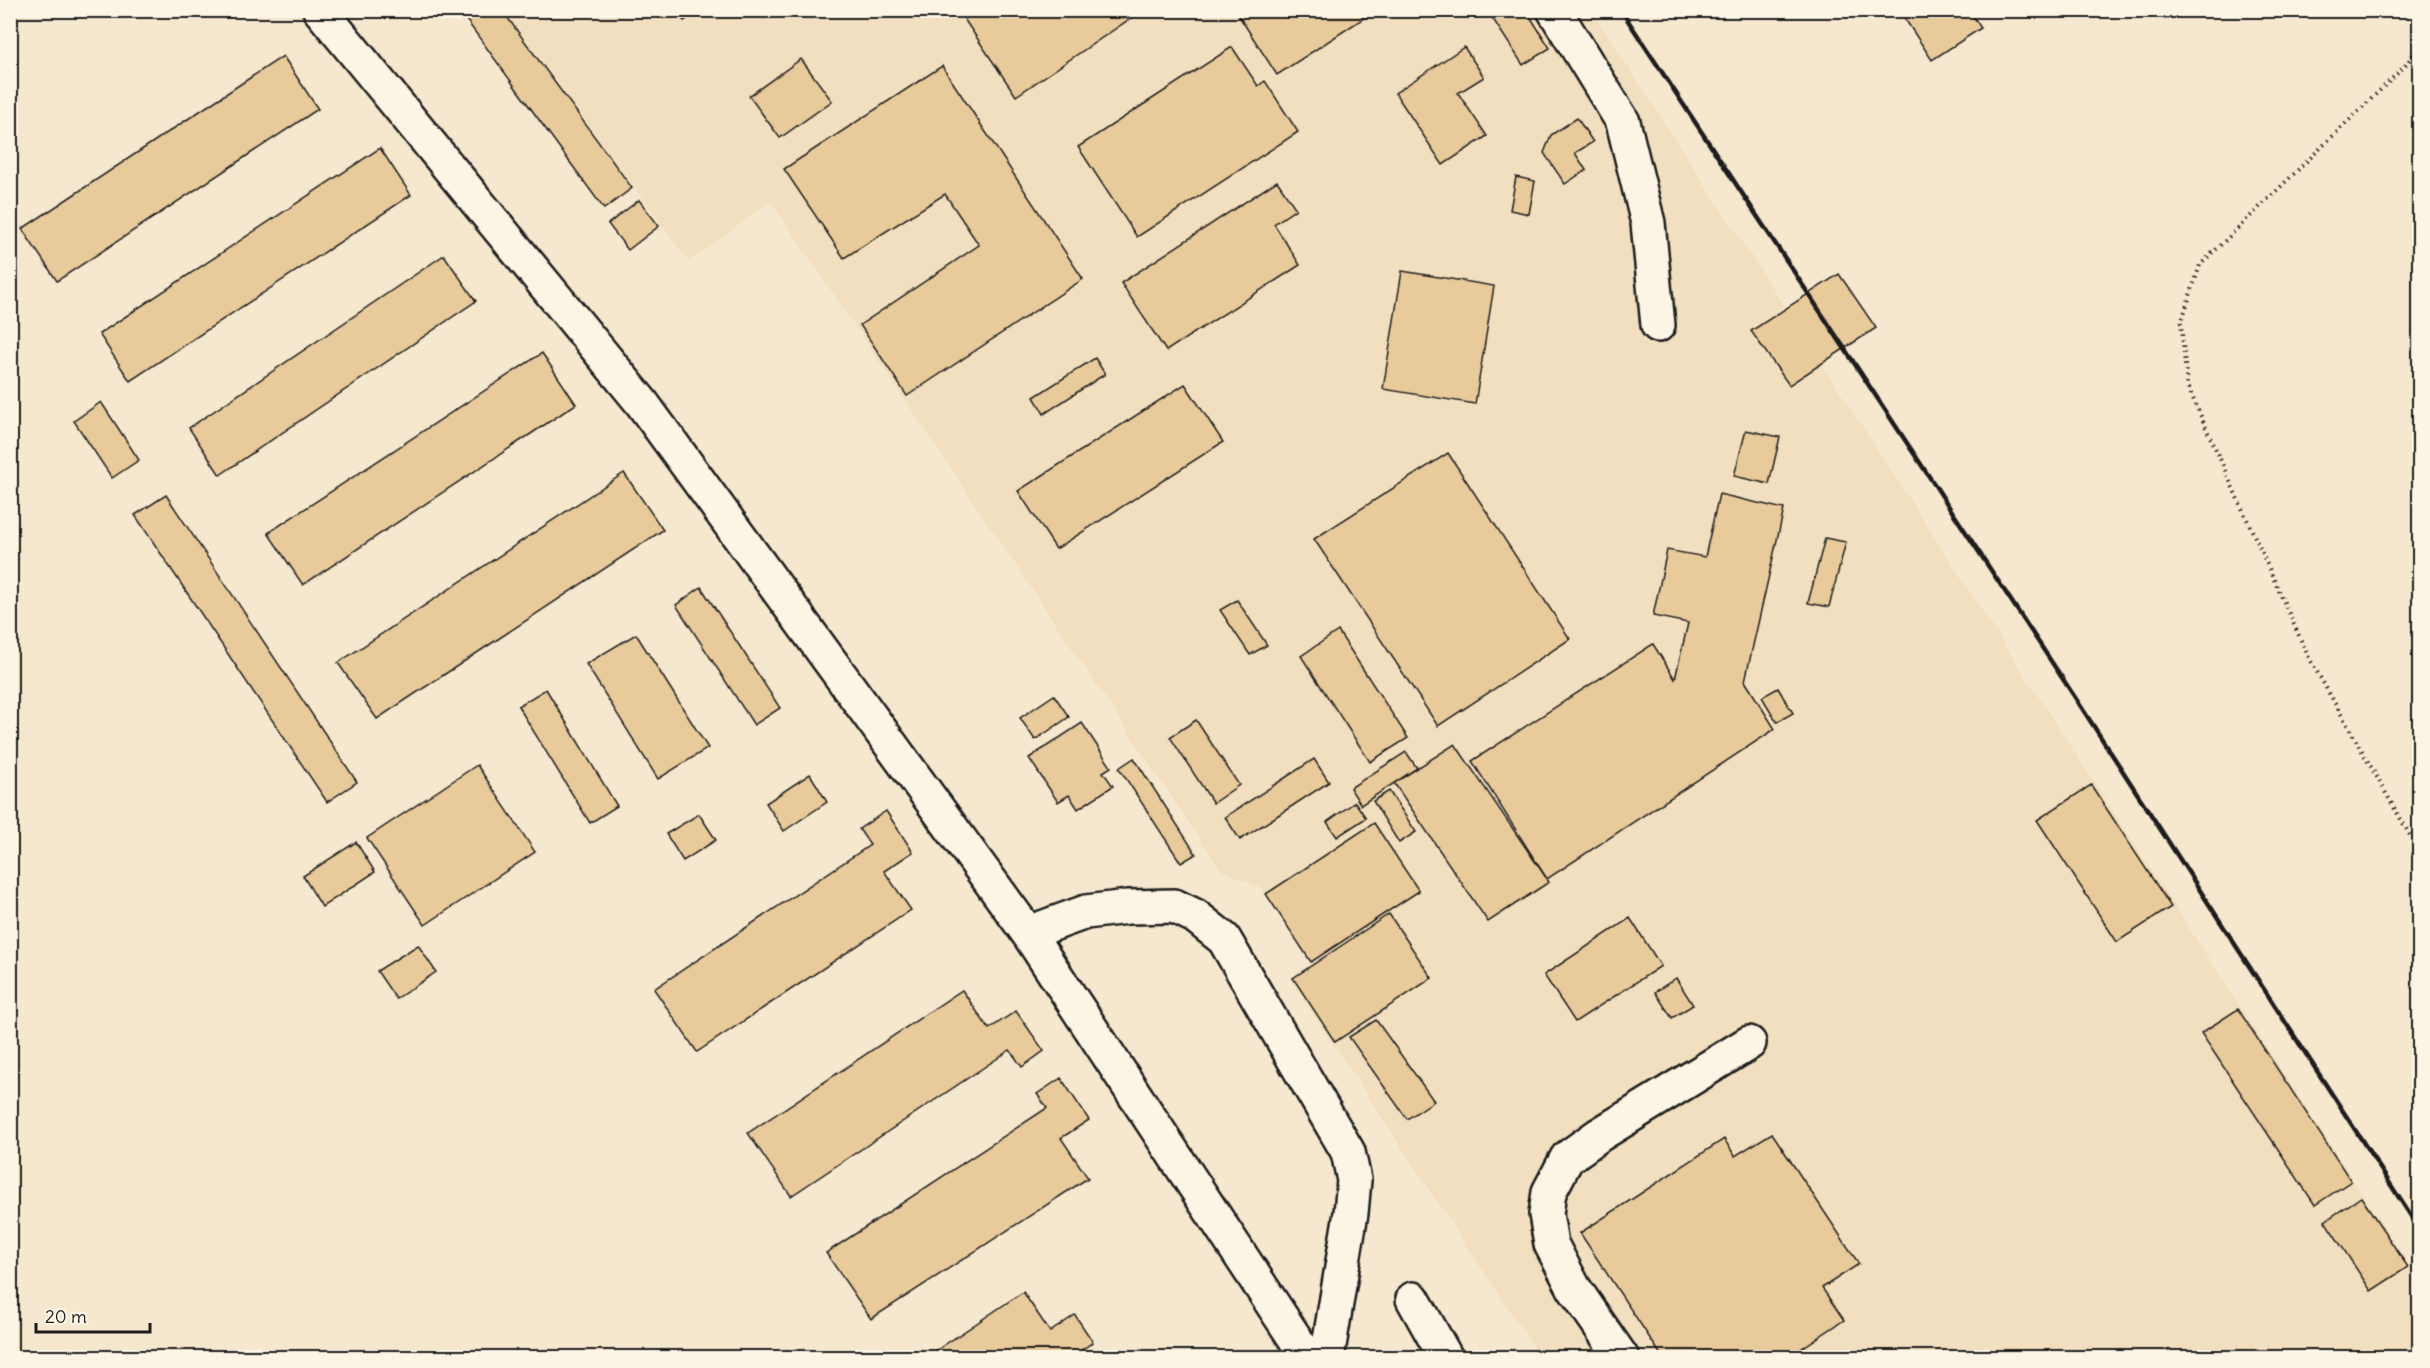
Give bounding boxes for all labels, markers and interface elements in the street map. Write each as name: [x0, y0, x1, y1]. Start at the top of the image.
scale bar: [36, 1296, 150, 1334]
text: 20 m: [45, 1305, 87, 1328]

